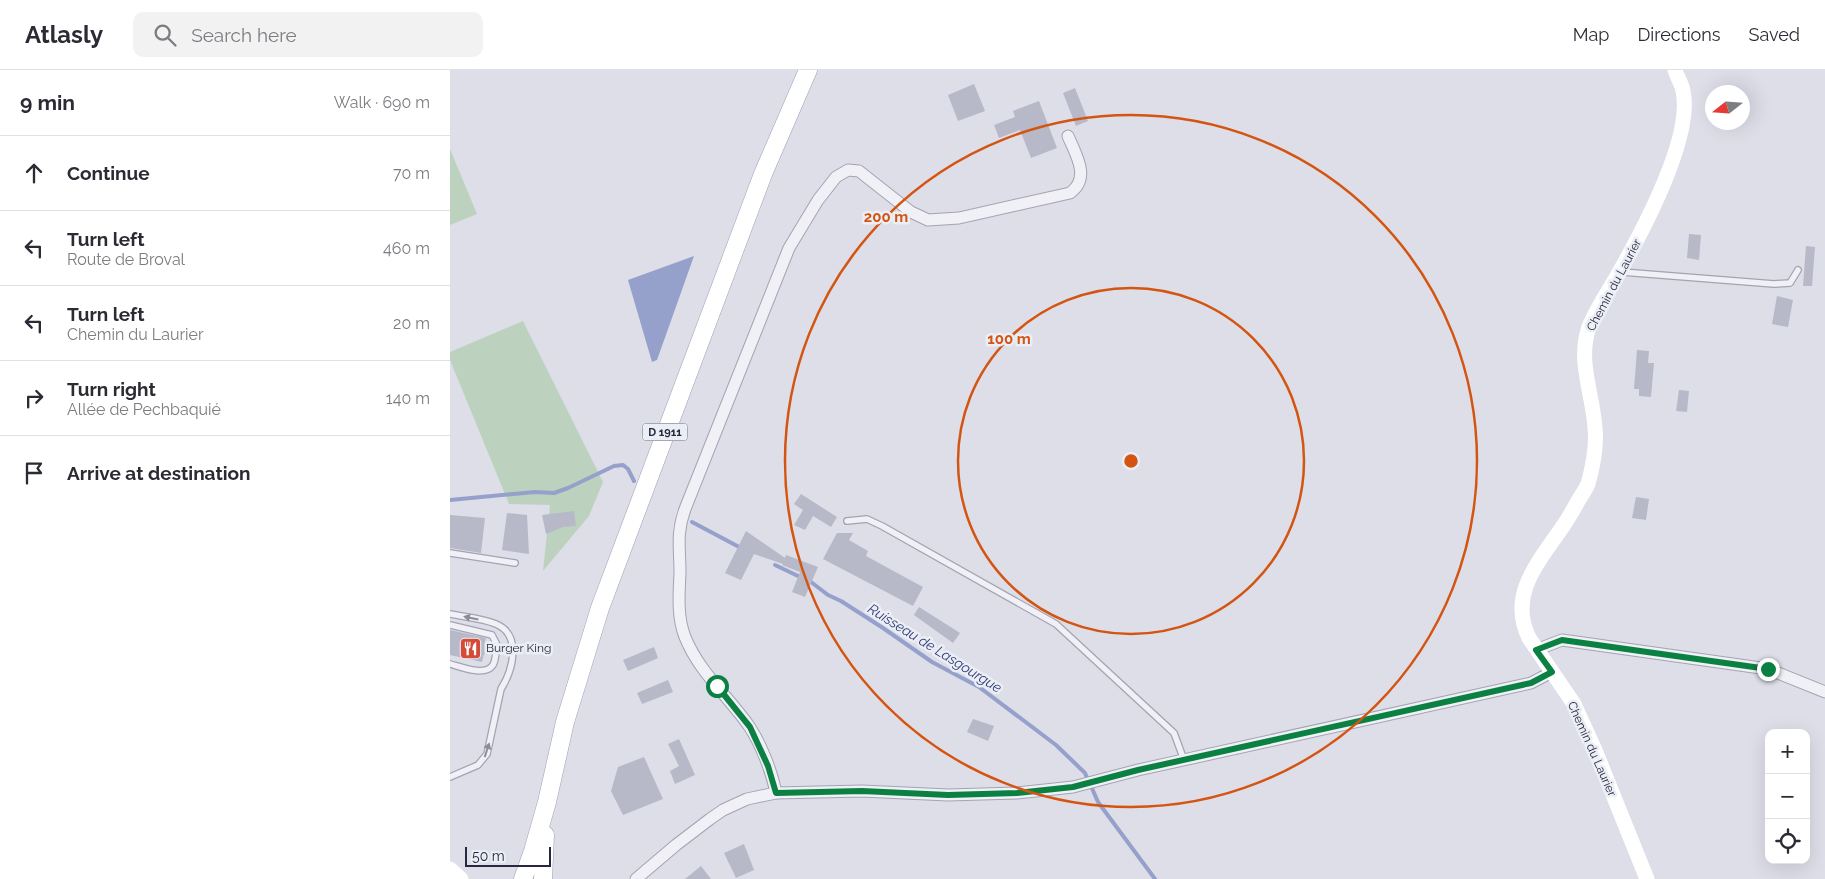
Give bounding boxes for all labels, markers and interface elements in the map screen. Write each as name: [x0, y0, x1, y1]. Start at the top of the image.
search box: [133, 12, 483, 57]
text: Atlasly: [25, 20, 103, 49]
icon: search: [151, 21, 179, 49]
text: Search here: [191, 24, 297, 46]
text: Map: [1573, 24, 1609, 45]
text: Directions: [1637, 24, 1721, 45]
text: Saved: [1749, 24, 1800, 45]
north arrow: [1705, 85, 1750, 130]
text: 9 min: [20, 90, 75, 115]
text: Walk · 690 m: [334, 93, 430, 112]
icon: ahead: [20, 159, 48, 187]
text: Continue: [67, 162, 150, 184]
text: 70 m: [393, 164, 430, 183]
text: 200 m: [864, 208, 908, 226]
text: Turn left: [67, 228, 144, 250]
icon: left: [20, 234, 48, 262]
street label: Chemin du Laurier: [1584, 236, 1645, 333]
text: 460 m: [383, 239, 430, 258]
text: Route de Broval: [67, 250, 185, 269]
text: Turn left: [67, 303, 144, 325]
icon: left: [20, 309, 48, 337]
text: 20 m: [393, 314, 430, 333]
text: Chemin du Laurier: [67, 325, 204, 344]
text: 100 m: [987, 330, 1031, 348]
text: Turn right: [67, 378, 156, 400]
icon: right: [20, 384, 48, 412]
text: 140 m: [386, 389, 430, 408]
text: Allée de Pechbaquié: [67, 400, 221, 419]
road number: D 1911: [642, 424, 688, 441]
centre of rings: [1122, 452, 1140, 470]
icon: arrive: [20, 459, 48, 487]
text: Arrive at destination: [67, 462, 251, 484]
water label: Ruisseau de Lasgourgue: [865, 600, 1005, 696]
one-way arrow: [463, 614, 479, 622]
restaurant icon: Burger King: [458, 636, 482, 660]
place label: Burger King: [486, 641, 551, 655]
route end: [1757, 658, 1780, 681]
route start: [706, 675, 729, 698]
street label: Chemin du Laurier: [1565, 699, 1620, 799]
map controls: [1765, 729, 1810, 864]
button: +: [1765, 729, 1810, 774]
one-way arrow: [483, 742, 491, 757]
button: −: [1765, 774, 1810, 819]
button: locate: [1765, 819, 1810, 864]
scale bar: [465, 844, 551, 867]
text: 50 m: [472, 848, 505, 864]

